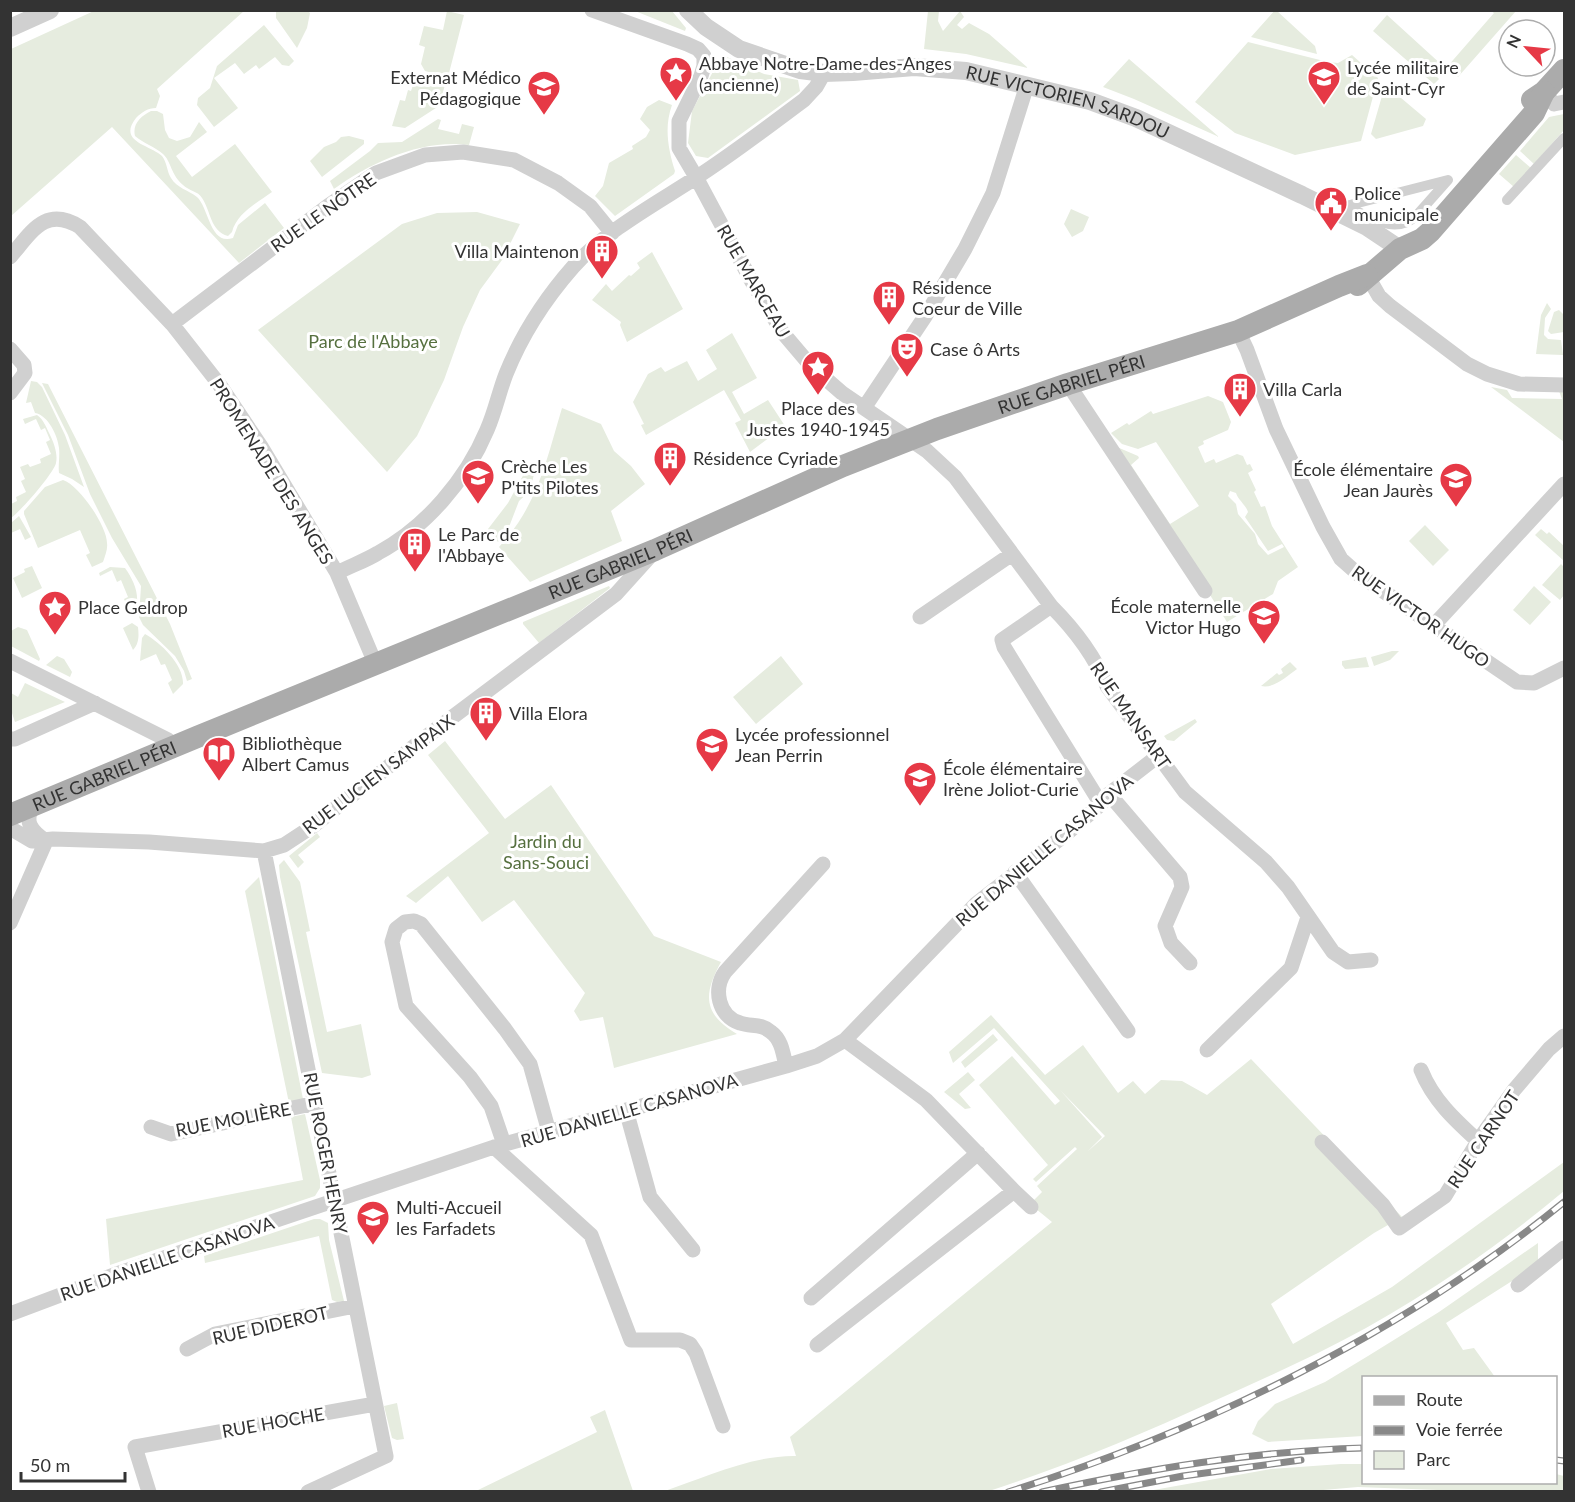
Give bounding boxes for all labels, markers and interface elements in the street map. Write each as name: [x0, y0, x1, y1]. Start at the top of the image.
north arrow: [1497, 18, 1557, 78]
text: N: [1502, 32, 1524, 51]
place label: Abbaye Notre-Dame-des-Anges (ancienne): [699, 52, 952, 95]
place icon: Abbaye Notre-Dame-des-Anges (ancienne): [658, 55, 694, 102]
place label: Lycée militaire de Saint-Cyr: [1347, 56, 1459, 99]
school or university icon: Lycée militaire de Saint-Cyr: [1306, 59, 1342, 106]
street label: RUE VICTORIEN SARDOU: [964, 60, 1173, 143]
place label: Externat Médico Pédagogique: [390, 66, 521, 109]
school or university icon: Externat Médico Pédagogique: [526, 69, 562, 116]
street label: RUE LE NÔTRE: [266, 168, 380, 256]
place label: Police municipale: [1354, 182, 1439, 225]
public building icon: Police municipale: [1313, 185, 1349, 232]
street label: RUE MARCEAU: [713, 220, 795, 342]
building icon: Villa Maintenon: [584, 233, 620, 280]
place label: Villa Maintenon: [455, 240, 579, 262]
place label: Résidence Coeur de Ville: [912, 276, 1022, 319]
building icon: Résidence Coeur de Ville: [871, 279, 907, 326]
park label: Parc de l'Abbaye: [308, 330, 438, 352]
theatre icon: Case ô Arts: [889, 331, 925, 378]
place label: Case ô Arts: [930, 338, 1020, 360]
place icon: Place des Justes 1940-1945: [800, 349, 836, 396]
street label: RUE GABRIEL PÉRI: [995, 350, 1148, 418]
building icon: Villa Carla: [1222, 371, 1258, 418]
street label: PROMENADE DES ANGES: [206, 374, 338, 568]
place label: Villa Carla: [1263, 378, 1342, 400]
place label: Place des Justes 1940-1945: [746, 397, 890, 440]
building icon: Résidence Cyriade: [652, 440, 688, 487]
place label: Résidence Cyriade: [693, 447, 838, 469]
place label: Crèche Les P'tits Pilotes: [501, 455, 599, 498]
school or university icon: Crèche Les P'tits Pilotes: [460, 458, 496, 505]
place label: École élémentaire Jean Jaurès: [1293, 458, 1433, 501]
school or university icon: École élémentaire Jean Jaurès: [1438, 461, 1474, 508]
place label: Le Parc de l'Abbaye: [438, 523, 519, 566]
street label: RUE GABRIEL PÉRI: [545, 524, 696, 603]
building icon: Le Parc de l'Abbaye: [397, 526, 433, 573]
street label: RUE VICTOR HUGO: [1348, 560, 1494, 672]
place icon: Place Geldrop: [37, 589, 73, 636]
place label: École maternelle Victor Hugo: [1110, 595, 1241, 638]
place label: Place Geldrop: [78, 596, 188, 618]
school or university icon: École maternelle Victor Hugo: [1246, 598, 1282, 645]
street label: RUE MANSART: [1086, 657, 1176, 773]
building icon: Villa Elora: [468, 695, 504, 742]
place label: Villa Elora: [509, 702, 588, 724]
street label: RUE LUCIEN SAMPAIX: [298, 710, 459, 838]
place label: Lycée professionnel Jean Perrin: [735, 723, 889, 766]
school or university icon: Lycée professionnel Jean Perrin: [694, 726, 730, 773]
place label: Bibliothèque Albert Camus: [242, 732, 349, 775]
library icon: Bibliothèque Albert Camus: [201, 735, 237, 782]
street label: RUE GABRIEL PÉRI: [29, 736, 179, 816]
place label: École élémentaire Irène Joliot-Curie: [943, 757, 1083, 800]
school or university icon: École élémentaire Irène Joliot-Curie: [902, 760, 938, 807]
street label: RUE DANIELLE CASANOVA: [951, 769, 1138, 931]
park label: Jardin du Sans-Souci: [503, 830, 589, 873]
street label: RUE DANIELLE CASANOVA: [518, 1068, 741, 1152]
street label: RUE ROGER HENRY: [300, 1070, 353, 1237]
street label: RUE CARNOT: [1442, 1086, 1524, 1192]
street label: RUE MOLIÈRE: [174, 1097, 292, 1141]
place label: Multi-Accueil les Farfadets: [396, 1196, 502, 1239]
school or university icon: Multi-Accueil les Farfadets: [355, 1199, 391, 1246]
street label: RUE DANIELLE CASANOVA: [57, 1211, 278, 1305]
street label: RUE DIDEROT: [210, 1301, 330, 1349]
legend: [1362, 1376, 1557, 1484]
text: Route: [1416, 1388, 1463, 1410]
street label: RUE HOCHE: [220, 1402, 326, 1442]
text: Voie ferrée: [1416, 1418, 1503, 1440]
scale bar: [21, 1445, 124, 1483]
text: Parc: [1416, 1448, 1451, 1470]
text: 50 m: [30, 1454, 70, 1476]

